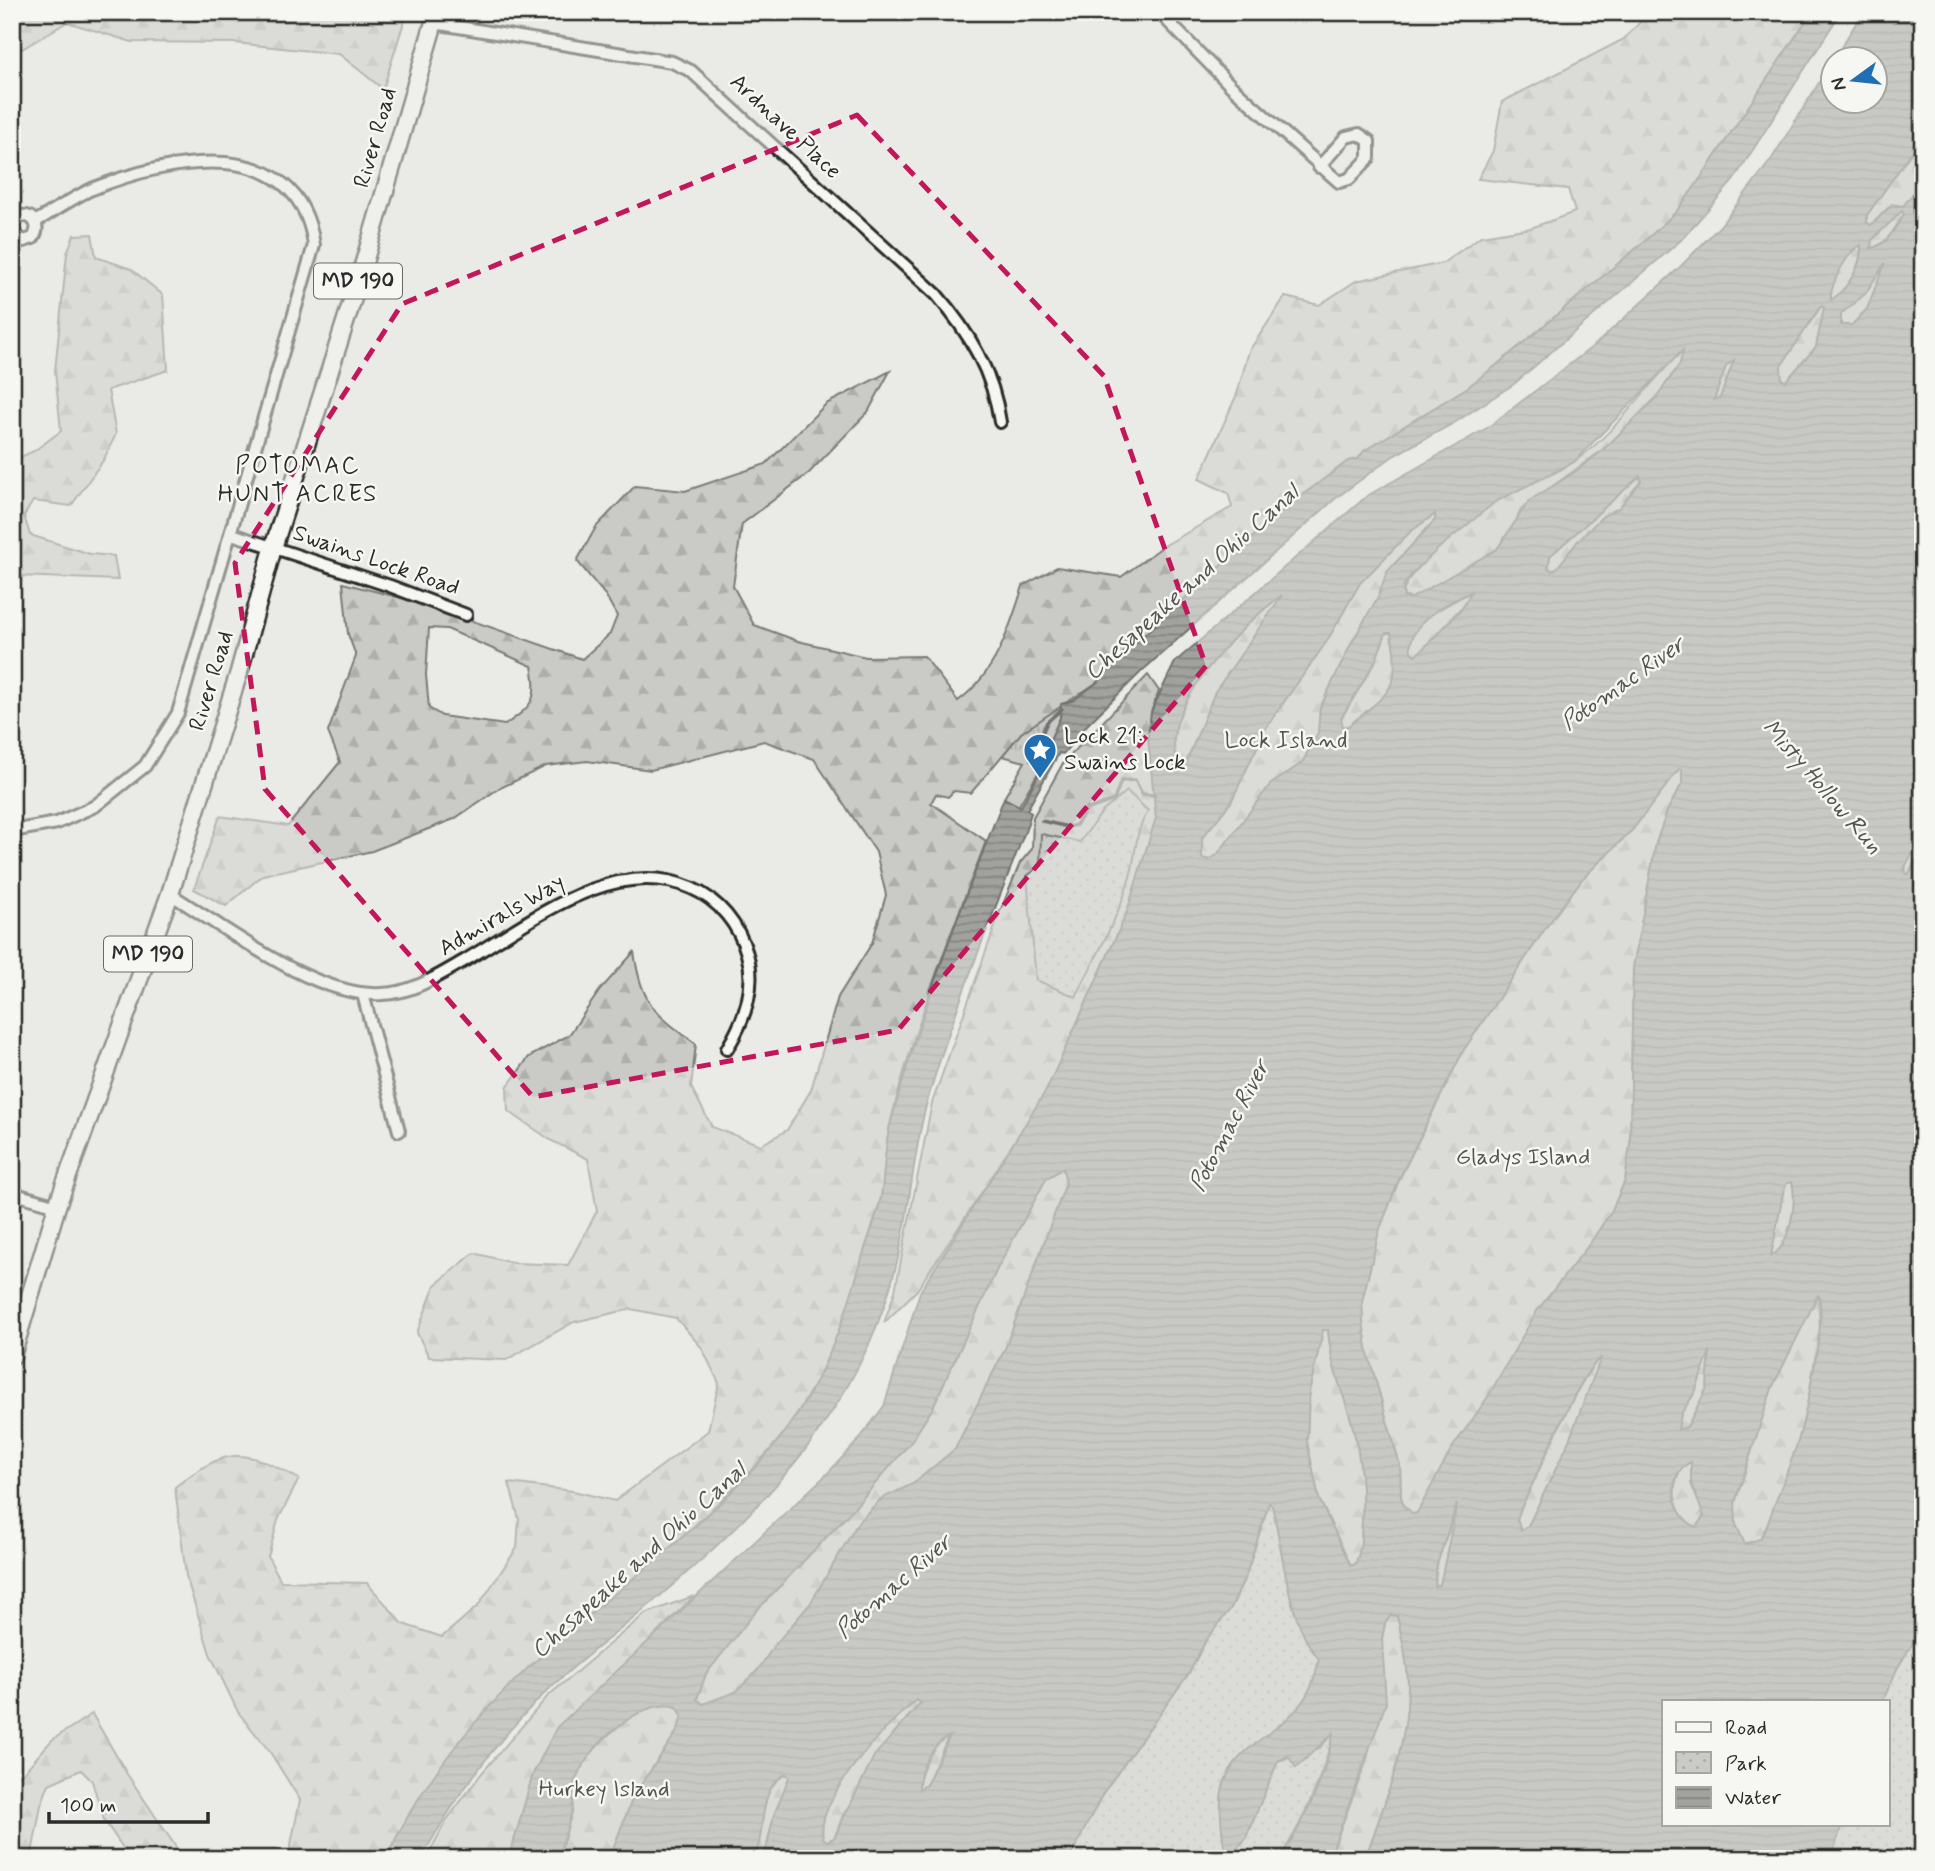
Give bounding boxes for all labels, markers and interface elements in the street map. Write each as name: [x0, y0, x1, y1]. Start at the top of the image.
north arrow: [1820, 46, 1890, 116]
street label: Ardnave Place: [723, 68, 847, 186]
text: N: [1825, 75, 1853, 93]
street label: River Road: [347, 84, 405, 192]
road number: MD 190: [314, 264, 402, 298]
district label: POTOMAC HUNT ACRES: [218, 451, 378, 510]
water label: Chesapeake and Ohio Canal: [1078, 476, 1308, 688]
street label: Swains Lock Road: [289, 519, 463, 603]
street label: River Road: [183, 627, 241, 735]
water label: Potomac River: [1555, 628, 1693, 738]
water label: Misty Hollow Run: [1755, 713, 1889, 861]
place label: Lock 21: Swains Lock: [1064, 722, 1186, 778]
park label: Lock Island: [1225, 726, 1347, 756]
place icon: Lock 21: Swains Lock: [1021, 731, 1059, 780]
street label: Admirals Way: [434, 868, 570, 964]
road number: MD 190: [104, 936, 192, 972]
water label: Potomac River: [1182, 1053, 1279, 1197]
park label: Gladys Island: [1456, 1143, 1590, 1173]
water label: Chesapeake and Ohio Canal: [525, 1454, 755, 1666]
water label: Potomac River: [829, 1526, 961, 1646]
legend: [1662, 1700, 1890, 1826]
text: Road: [1725, 1714, 1767, 1742]
text: Park: [1725, 1750, 1767, 1778]
park label: Hurkey Island: [538, 1775, 670, 1805]
scale bar: [49, 1780, 208, 1824]
text: Water: [1725, 1784, 1781, 1812]
text: 100 m: [60, 1792, 116, 1820]

